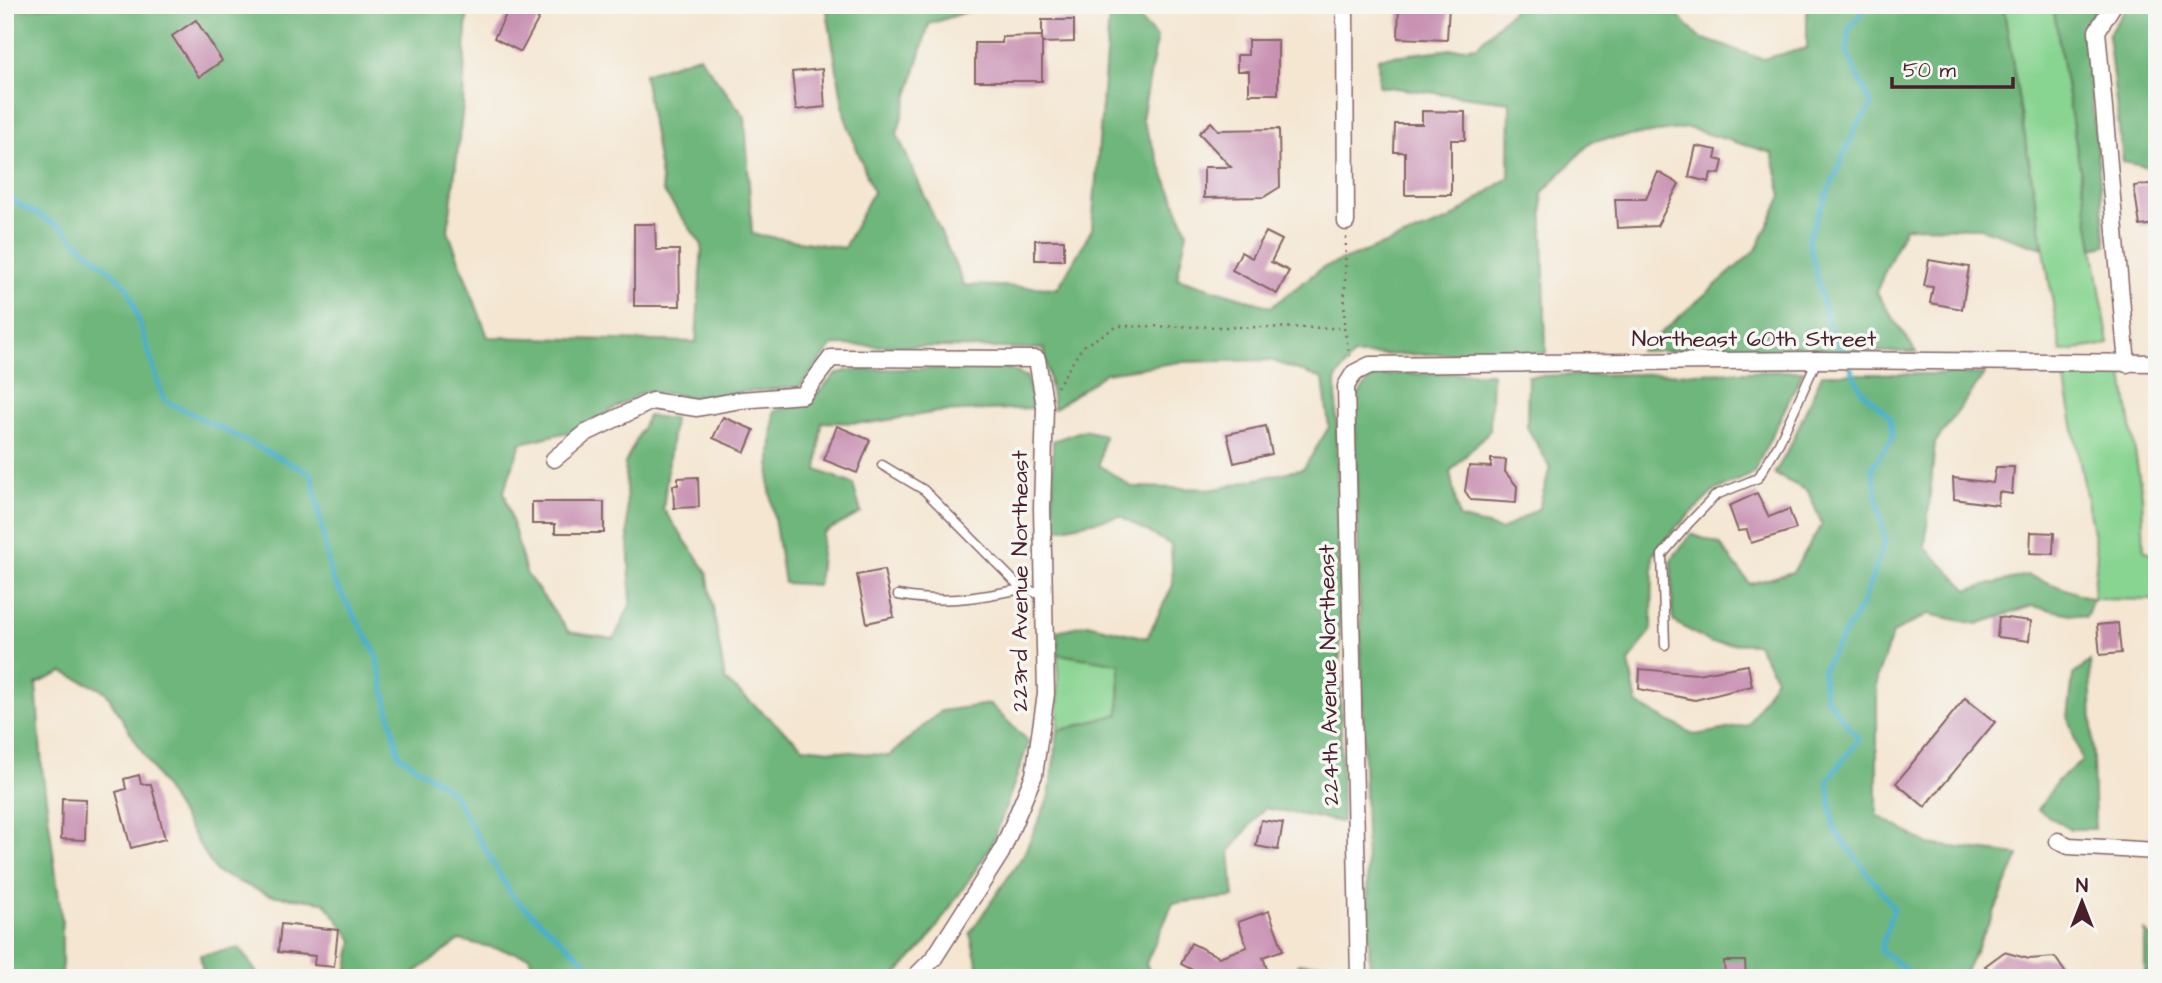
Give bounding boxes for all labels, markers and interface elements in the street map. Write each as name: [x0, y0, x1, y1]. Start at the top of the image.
scale bar: [1892, 46, 2013, 90]
text: 50 m: [1903, 56, 1957, 85]
street label: Northeast 60th Street: [1632, 323, 1877, 355]
street label: 223rd Avenue Northeast: [1004, 450, 1036, 712]
street label: 224th Avenue Northeast: [1311, 543, 1347, 806]
north arrow: [2046, 867, 2116, 937]
text: N: [2076, 873, 2088, 900]

